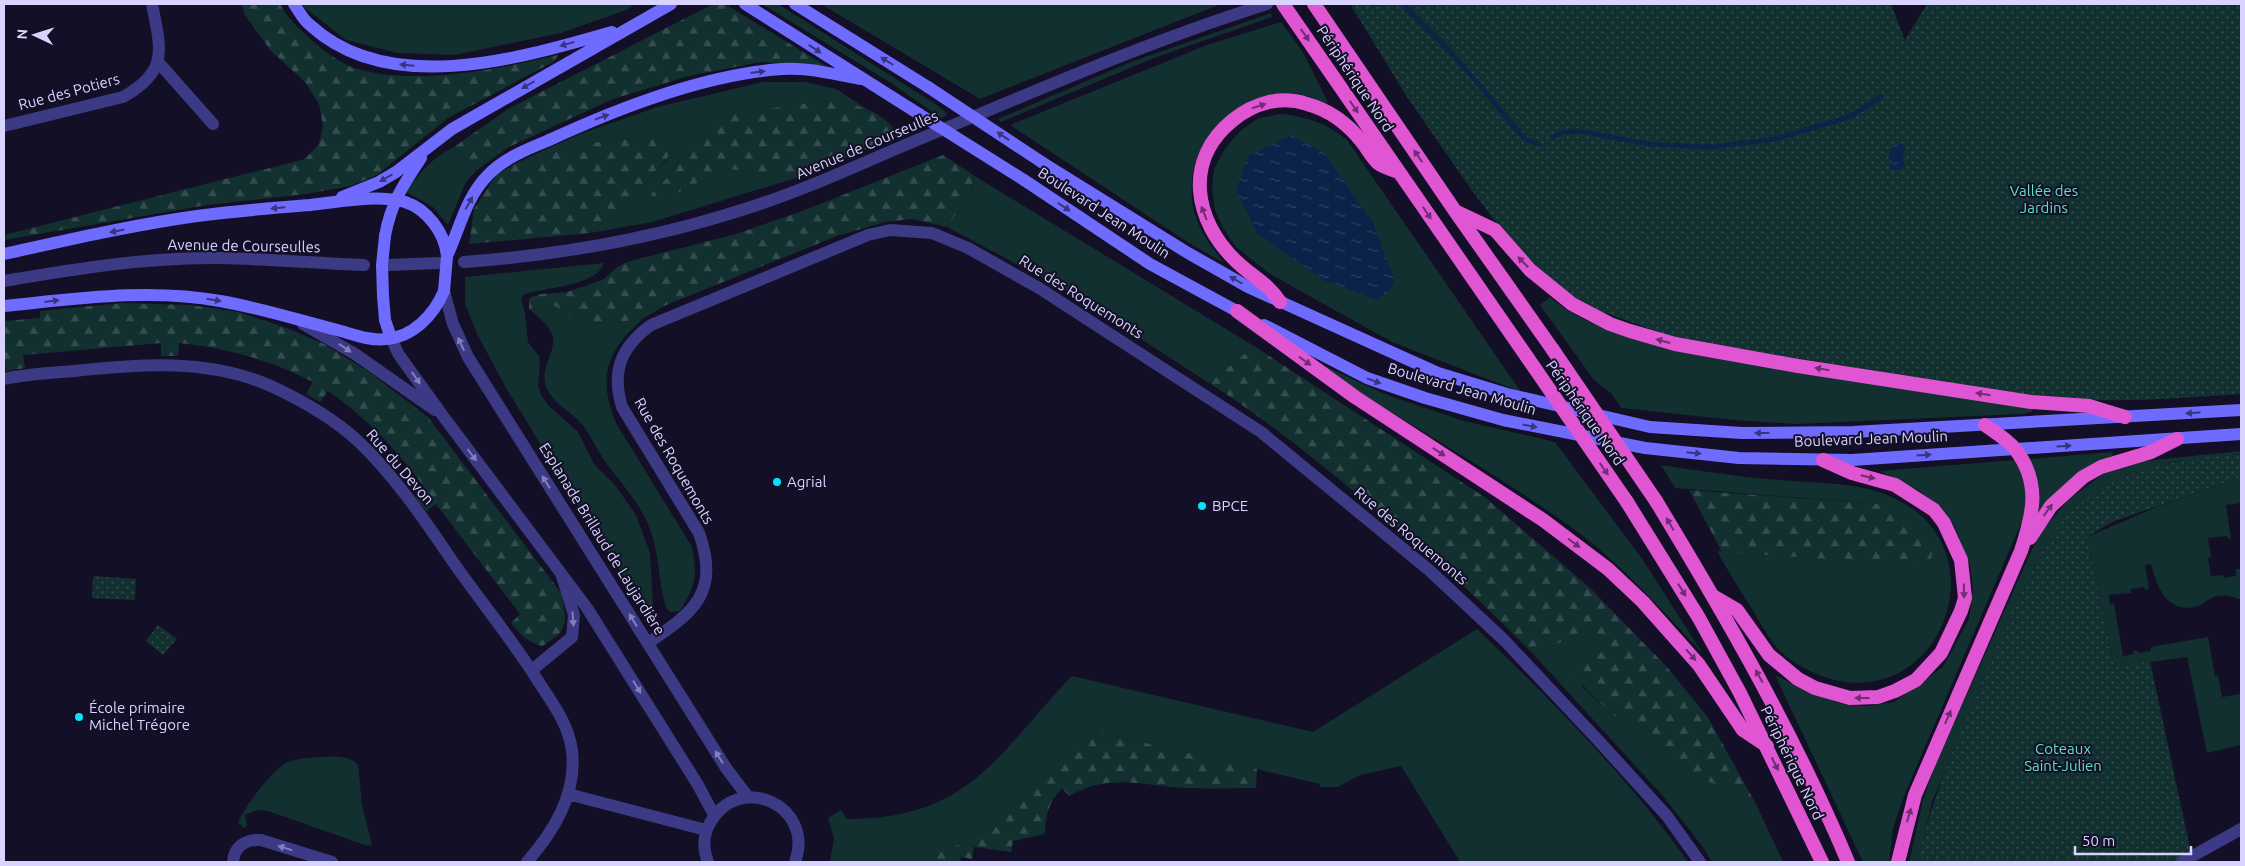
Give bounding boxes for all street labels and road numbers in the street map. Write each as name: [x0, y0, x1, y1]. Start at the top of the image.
street label: Périphérique Nord: [1314, 22, 1397, 135]
street label: Rue des Potiers: [16, 70, 121, 113]
street label: Avenue de Courseulles: [793, 107, 940, 182]
street label: Boulevard Jean Moulin: [1035, 164, 1173, 262]
street label: Avenue de Courseulles: [168, 236, 320, 255]
street label: Rue des Roquemonts: [1016, 251, 1146, 342]
street label: Périphérique Nord: [1543, 357, 1628, 468]
street label: Boulevard Jean Moulin: [1386, 359, 1538, 418]
street label: Rue des Roquemonts: [631, 395, 718, 527]
street label: Rue du Devon: [363, 426, 438, 508]
street label: Boulevard Jean Moulin: [1794, 427, 1948, 450]
street label: Esplanade Brillaud de Laujardière: [536, 439, 669, 638]
street label: Rue des Roquemonts: [1351, 483, 1472, 588]
street label: Périphérique Nord: [1758, 703, 1827, 822]

